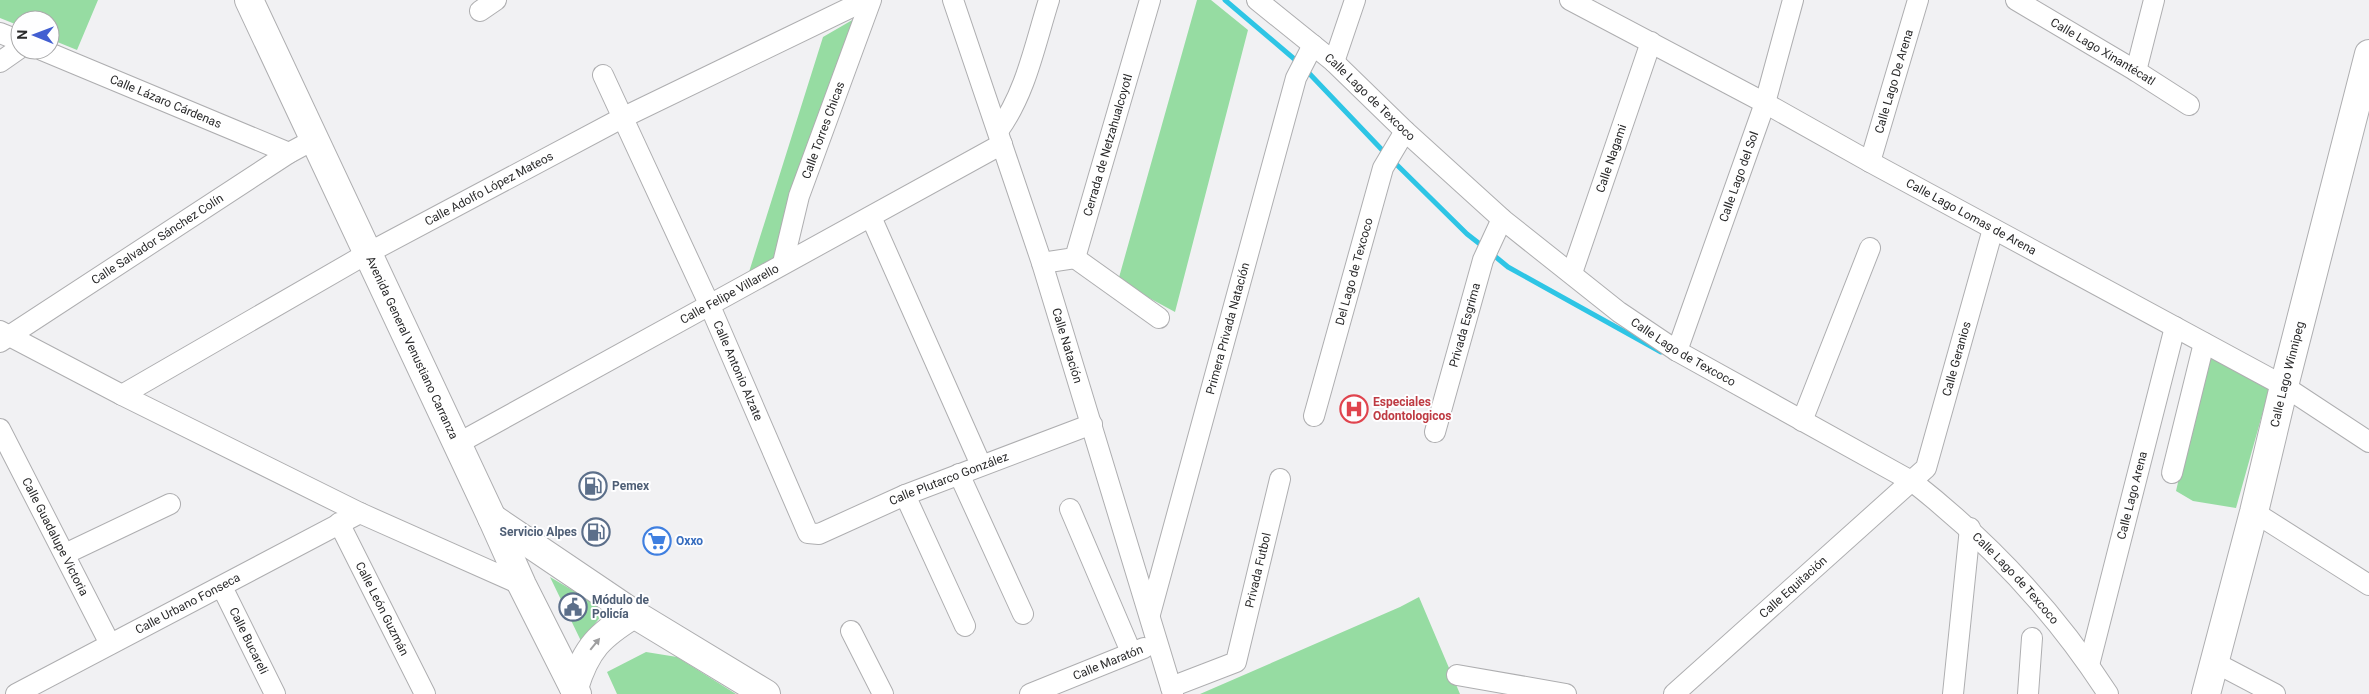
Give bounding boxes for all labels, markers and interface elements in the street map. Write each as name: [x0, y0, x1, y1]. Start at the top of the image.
north arrow: [10, 10, 60, 60]
street label: Calle Lago Xinantécatl: [2048, 15, 2158, 88]
street label: Calle Lago De Arena: [1872, 28, 1916, 135]
text: N: [14, 30, 30, 40]
street label: Calle Lago de Texcoco: [1322, 50, 1418, 144]
street label: Calle Lázaro Cárdenas: [108, 72, 224, 131]
street label: Cerrada de Netzahualcoyotl: [1081, 72, 1135, 218]
street label: Calle Torres Chicas: [799, 80, 847, 181]
street label: Calle Nagami: [1593, 122, 1629, 195]
street label: Calle Lago del Sol: [1716, 130, 1761, 224]
street label: Calle Adolfo López Mateos: [422, 149, 556, 229]
street label: Calle Lago Lomas de Arena: [1904, 176, 2039, 258]
street label: Calle Salvador Sánchez Colín: [89, 191, 226, 287]
street label: Del Lago de Texcoco: [1333, 216, 1376, 327]
street label: Avenida General Venustiano Carranza: [363, 254, 461, 441]
street label: Calle Felipe Villarello: [678, 261, 781, 327]
street label: Primera Privada Natación: [1203, 261, 1252, 396]
street label: Privada Esgrima: [1446, 281, 1483, 369]
street label: Calle Natación: [1049, 306, 1085, 385]
street label: Calle Lago de Texcoco: [1628, 315, 1738, 389]
street label: Calle Antonio Alzate: [710, 318, 766, 423]
street label: Calle Geranios: [1939, 320, 1974, 398]
street label: Calle Lago Winnipeg: [2267, 320, 2307, 429]
hospital icon: Especiales Odontologicos: [1339, 394, 1369, 424]
place label: Especiales Odontologicos: [1373, 395, 1451, 423]
street label: Calle Plutarco González: [887, 449, 1010, 508]
street label: Calle Lago Arena: [2114, 450, 2150, 541]
fuel station icon: Pemex: [578, 471, 608, 501]
street label: Calle Guadalupe Victoria: [19, 475, 91, 598]
place label: Pemex: [612, 479, 650, 493]
fuel station icon: Servicio Alpes: [581, 517, 611, 547]
place label: Servicio Alpes: [500, 525, 577, 539]
supermarket icon: Oxxo: [642, 526, 672, 556]
street label: Calle Lago de Texcoco: [1969, 530, 2062, 627]
street label: Privada Futbol: [1242, 531, 1274, 609]
place label: Oxxo: [676, 534, 703, 548]
street label: Calle Equitación: [1757, 553, 1830, 621]
street label: Calle León Guzmán: [353, 559, 412, 658]
street label: Calle Urbano Fonseca: [133, 570, 243, 637]
public building icon: Módulo de Policía: [558, 592, 588, 622]
place label: Módulo de Policía: [592, 593, 649, 621]
street label: Calle Bucareli: [226, 605, 271, 676]
one-way arrow: [589, 638, 600, 651]
street label: Calle Maratón: [1071, 642, 1145, 683]

